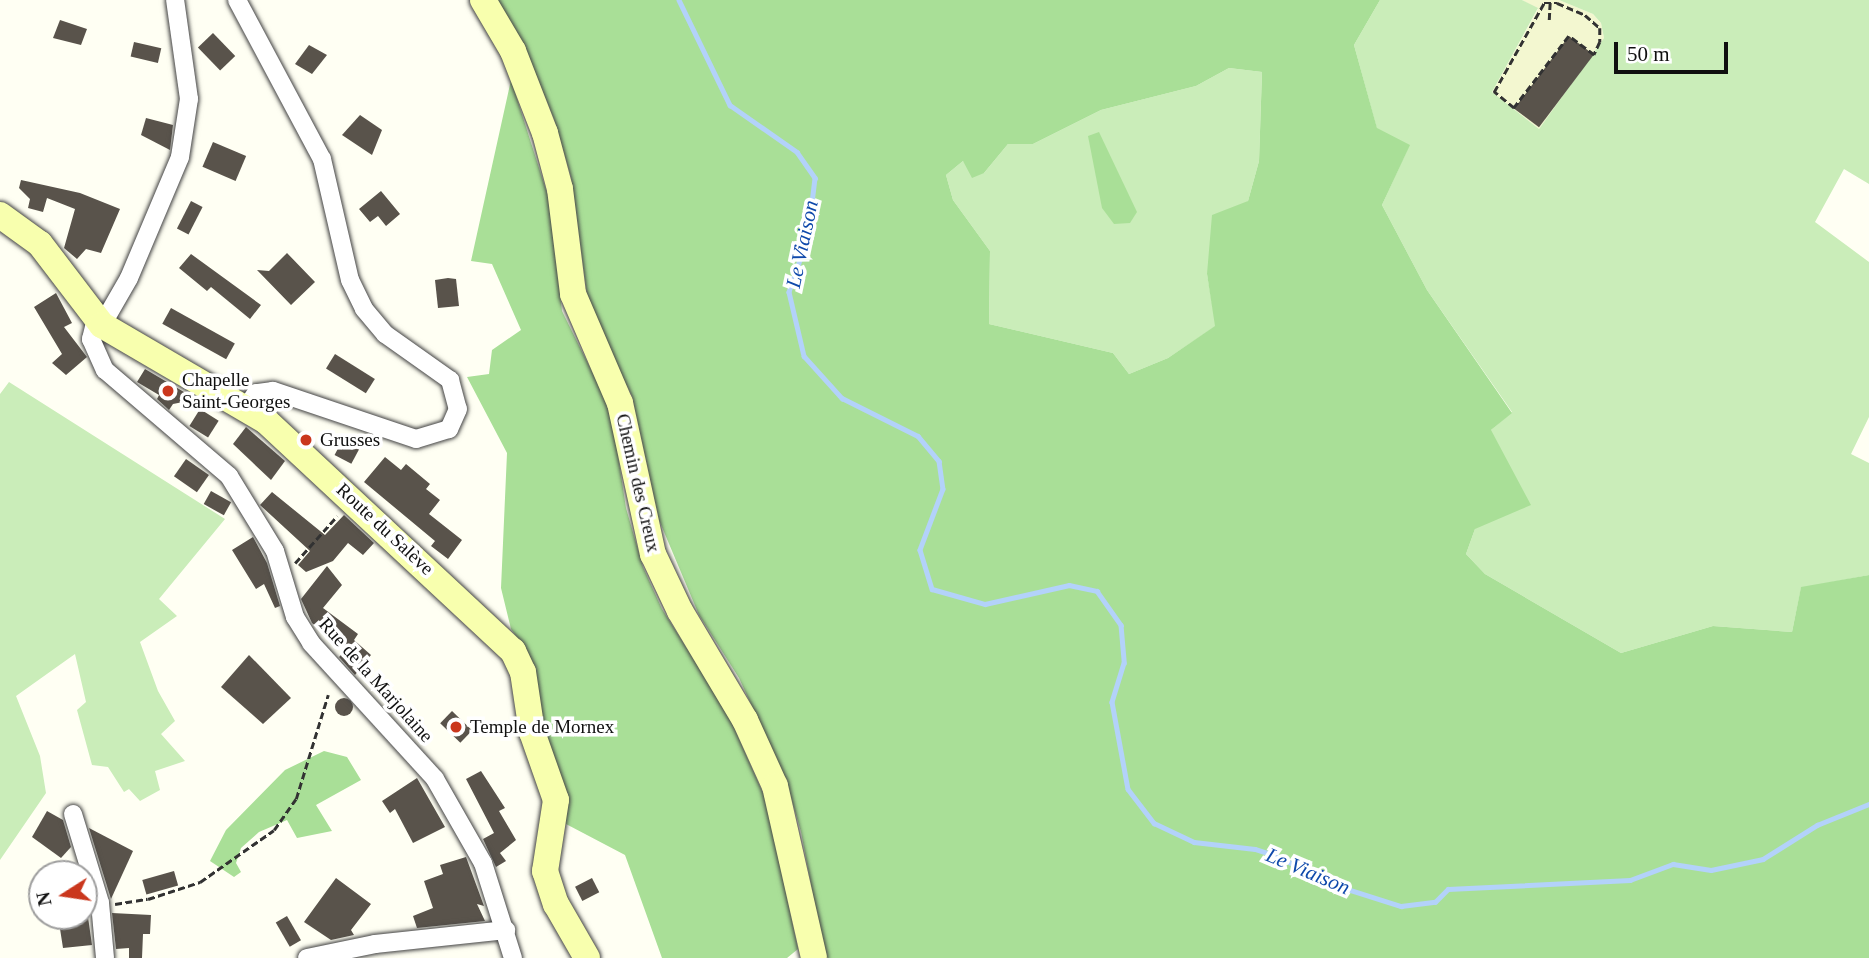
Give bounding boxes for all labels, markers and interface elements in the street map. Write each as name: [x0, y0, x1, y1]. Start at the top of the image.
scale bar: [1617, 28, 1731, 72]
text: 50 m: [1627, 42, 1670, 66]
water label: Le Viaison: [780, 198, 824, 290]
place label: Chapelle Saint-Georges: [182, 369, 290, 413]
marker: Chapelle Saint-Georges: [160, 383, 176, 399]
street label: Chemin des Creux: [611, 412, 665, 554]
place label: Grusses: [320, 429, 380, 451]
marker: Grusses: [298, 432, 314, 448]
street label: Route du Salève: [332, 478, 438, 580]
street label: Rue de la Marjolaine: [314, 613, 438, 747]
place label: Temple de Mornex: [470, 716, 614, 738]
marker: Temple de Mornex: [448, 719, 464, 735]
water label: Le Viaison: [1262, 842, 1354, 900]
north arrow: [28, 860, 98, 930]
text: N: [32, 890, 56, 908]

